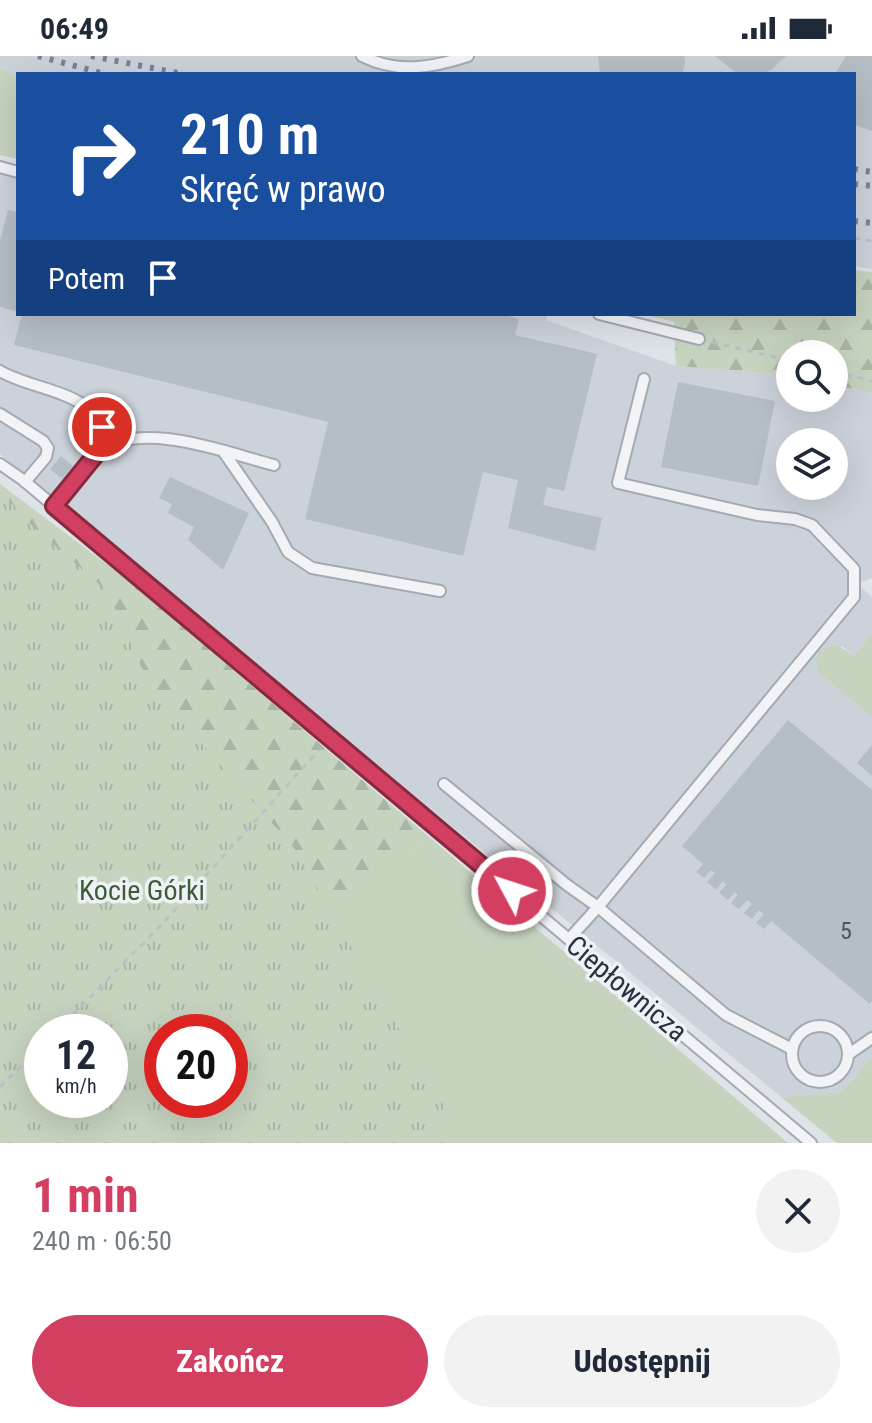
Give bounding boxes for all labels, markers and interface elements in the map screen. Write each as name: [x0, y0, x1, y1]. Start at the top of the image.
text: 06:49: [40, 11, 109, 46]
text: 210 m: [180, 102, 319, 168]
icon: right: [48, 104, 152, 208]
text: Skręć w prawo: [180, 169, 386, 211]
icon: arrive: [141, 256, 185, 300]
text: Potem: [48, 261, 125, 296]
map controls: [776, 340, 848, 500]
button: search: [776, 340, 848, 412]
pin: [68, 393, 136, 461]
icon: arrive: [80, 405, 124, 449]
button: layers: [776, 428, 848, 500]
position arrow: [470, 849, 554, 933]
park label: Kocie Górki: [79, 874, 205, 907]
house number: 5: [840, 917, 852, 945]
street label: Ciepłownicza: [560, 928, 694, 1048]
speed limit sign: 20: [144, 1014, 248, 1118]
text: 12: [56, 1032, 96, 1079]
text: km/h: [55, 1074, 97, 1098]
text: 1 min: [32, 1167, 139, 1224]
button: close: [756, 1169, 840, 1253]
text: 240 m · 06:50: [32, 1226, 172, 1256]
button: Zakończ: [32, 1315, 428, 1407]
button: Udostępnij: [444, 1315, 840, 1407]

